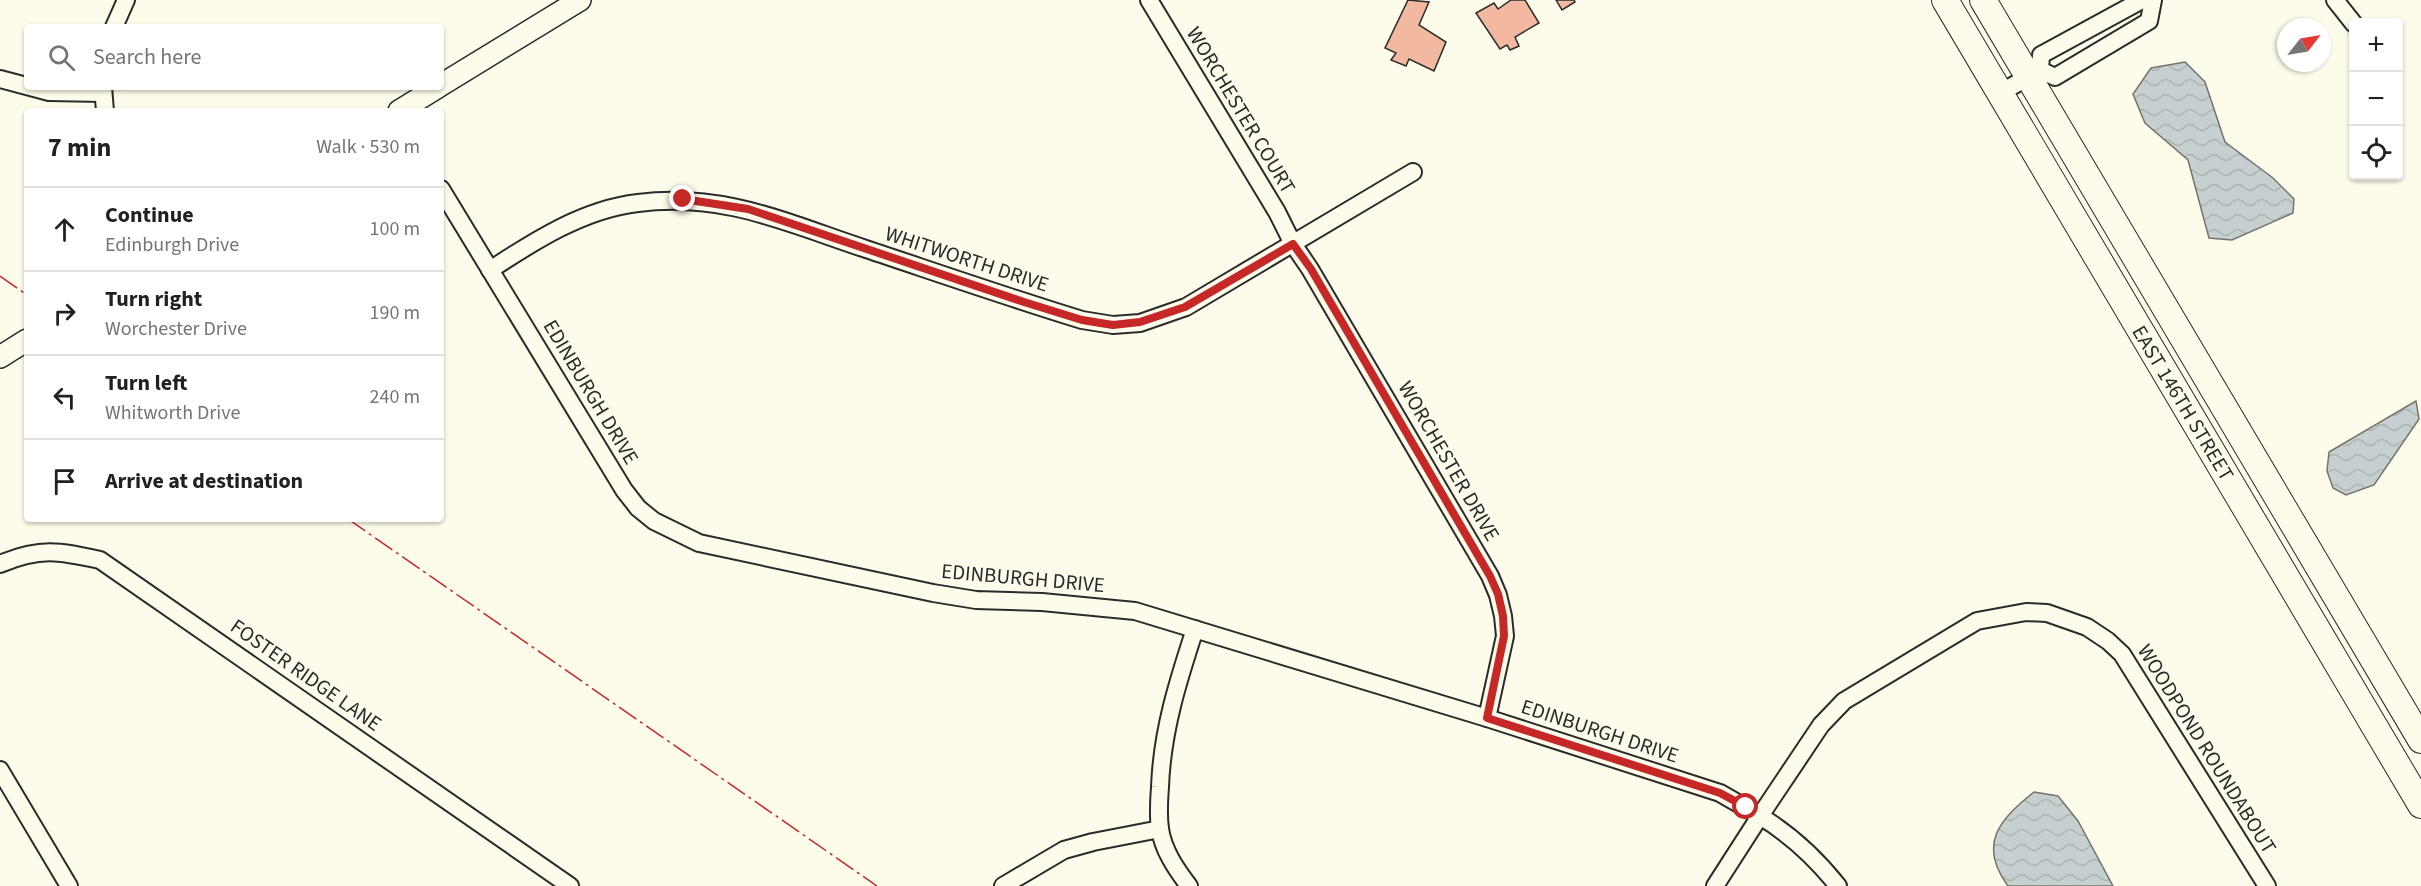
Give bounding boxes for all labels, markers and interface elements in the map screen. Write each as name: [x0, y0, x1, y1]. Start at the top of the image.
north arrow: [2277, 18, 2331, 72]
map controls: [2349, 18, 2403, 180]
button: +: [2349, 18, 2403, 72]
street label: WORCHESTER COURT: [1179, 21, 1303, 199]
search box: [24, 24, 444, 90]
icon: search: [45, 41, 78, 74]
text: Search here: [93, 41, 201, 73]
button: −: [2349, 72, 2403, 126]
button: locate: [2349, 126, 2403, 180]
text: 7 min: [48, 129, 111, 166]
text: Walk · 530 m: [316, 133, 420, 161]
route end: [669, 185, 695, 211]
text: Continue: [105, 199, 194, 231]
icon: ahead: [48, 213, 81, 246]
text: 100 m: [370, 215, 420, 243]
street label: WHITWORTH DRIVE: [881, 218, 1053, 300]
text: Edinburgh Drive: [105, 231, 239, 259]
text: Turn right: [105, 283, 202, 315]
icon: right: [48, 297, 81, 330]
text: 190 m: [370, 299, 420, 327]
street label: EDINBURGH DRIVE: [536, 314, 646, 470]
text: Worchester Drive: [105, 315, 247, 343]
street label: EAST 146TH STREET: [2125, 320, 2241, 486]
text: Turn left: [105, 367, 187, 399]
street label: WORCHESTER DRIVE: [1391, 375, 1507, 547]
icon: left: [48, 381, 81, 414]
text: 240 m: [370, 383, 420, 411]
text: Whitworth Drive: [105, 399, 240, 427]
icon: arrive: [48, 465, 81, 498]
text: Arrive at destination: [105, 465, 303, 497]
street label: EDINBURGH DRIVE: [940, 556, 1106, 600]
street label: FOSTER RIDGE LANE: [224, 612, 388, 738]
street label: WOODPOND ROUNDABOUT: [2130, 638, 2284, 860]
street label: EDINBURGH DRIVE: [1517, 691, 1683, 771]
route start: [1732, 793, 1758, 819]

